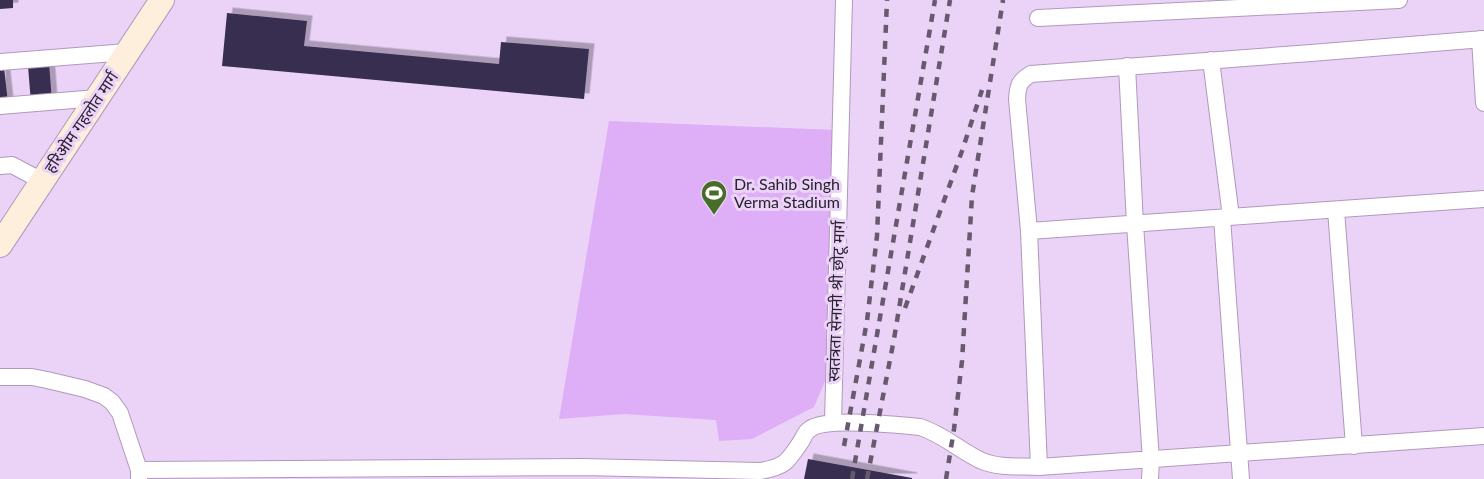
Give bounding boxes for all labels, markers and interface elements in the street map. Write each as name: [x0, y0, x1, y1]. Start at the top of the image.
street label: हरिओम गहलोत मार्ग: [40, 67, 122, 176]
place label: Dr. Sahib Singh Verma Stadium: [734, 174, 840, 211]
sports icon: Dr. Sahib Singh Verma Stadium: [699, 178, 729, 216]
street label: स्वतंत्रता सेनानी श्री छोटू मार्ग: [823, 219, 850, 382]

